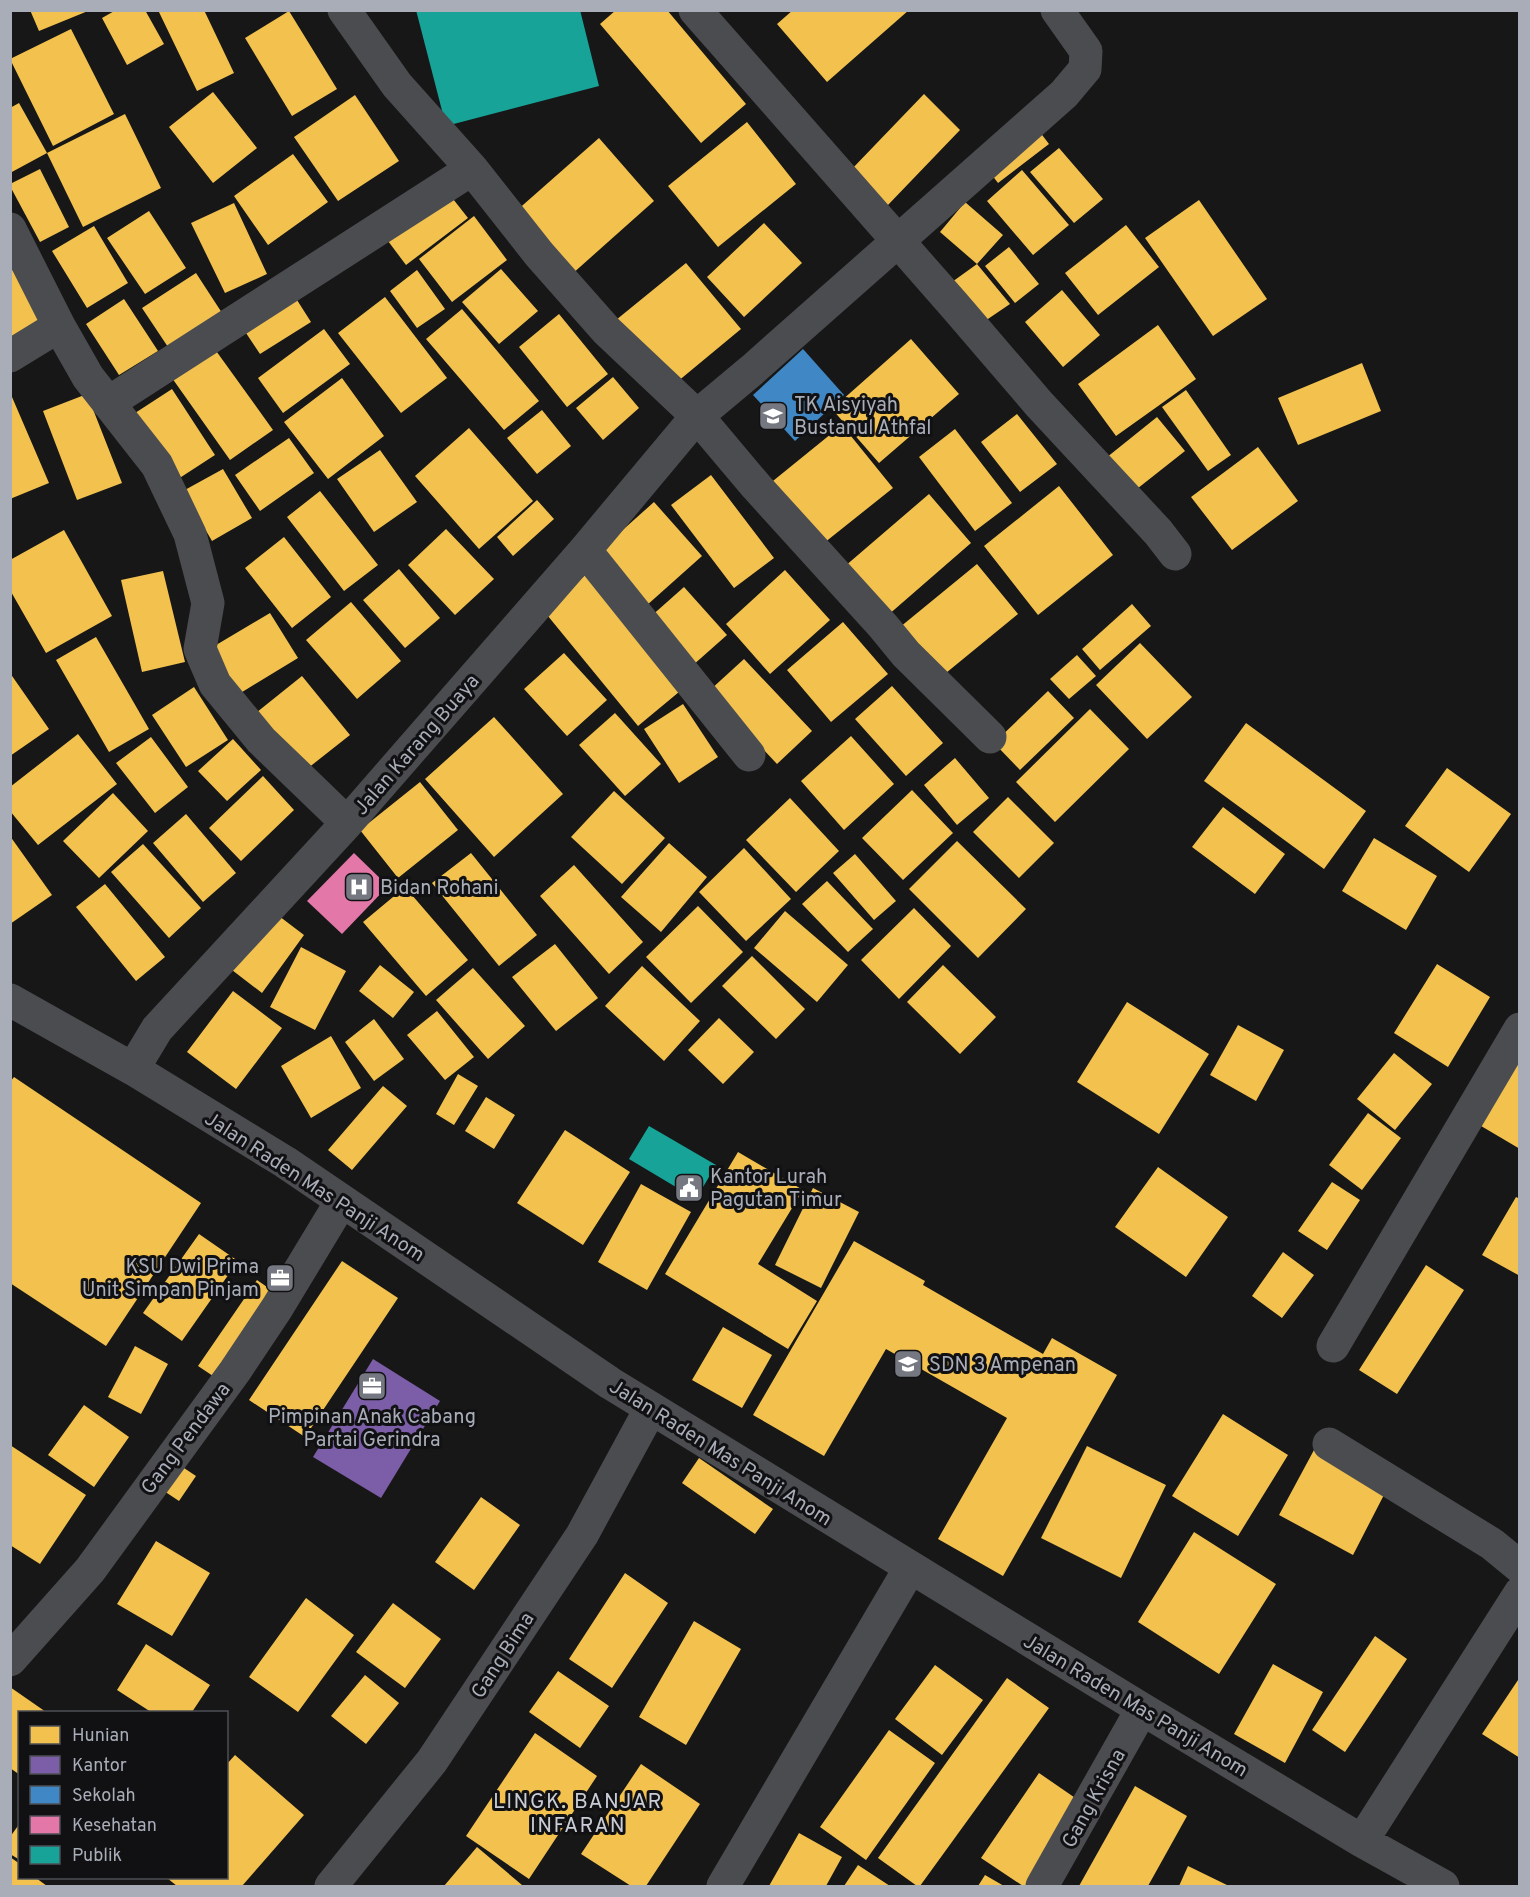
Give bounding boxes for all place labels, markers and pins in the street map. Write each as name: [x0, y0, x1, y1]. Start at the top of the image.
place label: TK Aisyiyah Bustanul Athfal: [794, 393, 931, 442]
school or university icon: TK Aisyiyah Bustanul Athfal: [757, 400, 789, 432]
hospital icon: Bidan Rohani: [343, 871, 375, 903]
place label: Bidan Rohani: [380, 876, 499, 902]
place label: Kantor Lurah Pagutan Timur: [710, 1165, 842, 1214]
public building icon: Kantor Lurah Pagutan Timur: [673, 1172, 705, 1204]
place label: KSU Dwi Prima Unit Simpan Pinjam: [82, 1255, 259, 1304]
office icon: KSU Dwi Prima Unit Simpan Pinjam: [264, 1262, 296, 1294]
school or university icon: SDN 3 Ampenan: [892, 1348, 924, 1380]
place label: SDN 3 Ampenan: [929, 1353, 1076, 1379]
office icon: Pimpinan Anak Cabang Partai Gerindra: [356, 1370, 388, 1402]
place label: Pimpinan Anak Cabang Partai Gerindra: [268, 1405, 476, 1454]

